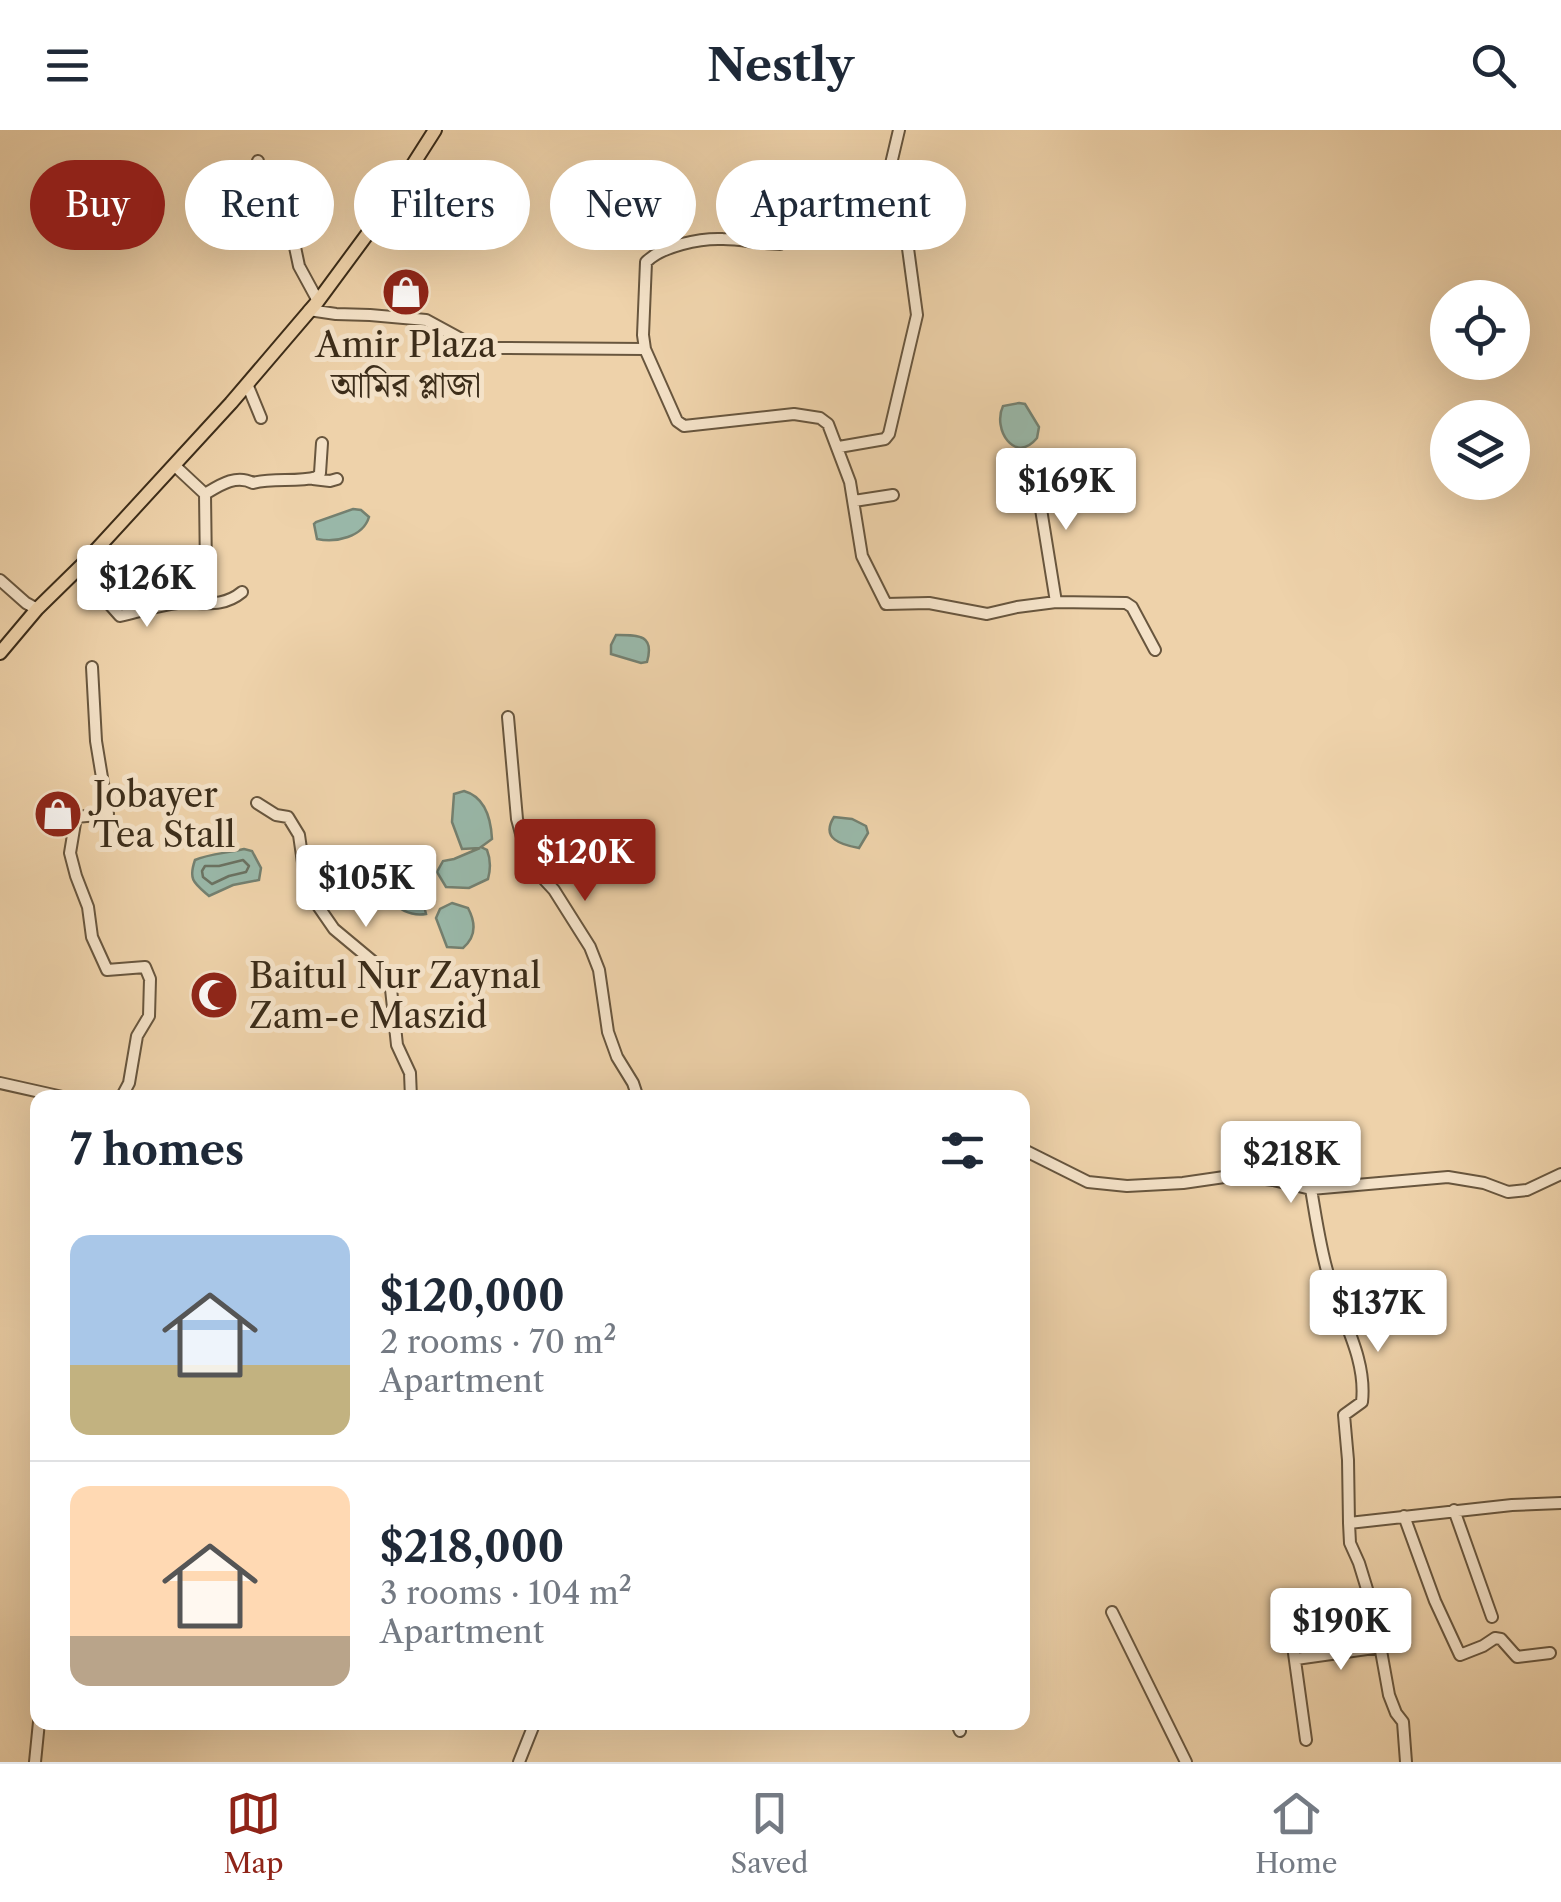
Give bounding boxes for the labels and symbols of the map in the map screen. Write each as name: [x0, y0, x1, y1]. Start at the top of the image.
shop icon: Amir Plaza আমির প্লাজা: [380, 266, 432, 318]
place label: Amir Plaza আমির প্লাজা: [314, 323, 497, 406]
pin: $169K: [996, 448, 1136, 533]
pin: $126K: [77, 545, 217, 630]
place label: Jobayer Tea Stall: [88, 773, 235, 856]
shop icon: Jobayer Tea Stall: [32, 788, 84, 840]
pin: $120K: [515, 819, 655, 904]
pin: $105K: [296, 845, 436, 930]
place label: Baitul Nur Zaynal Zam-e Maszid: [249, 954, 541, 1037]
mosque icon: Baitul Nur Zaynal Zam-e Maszid: [188, 969, 240, 1021]
pin: $218K: [1221, 1121, 1361, 1206]
pin: $137K: [1308, 1270, 1448, 1355]
pin: $190K: [1271, 1588, 1411, 1673]

